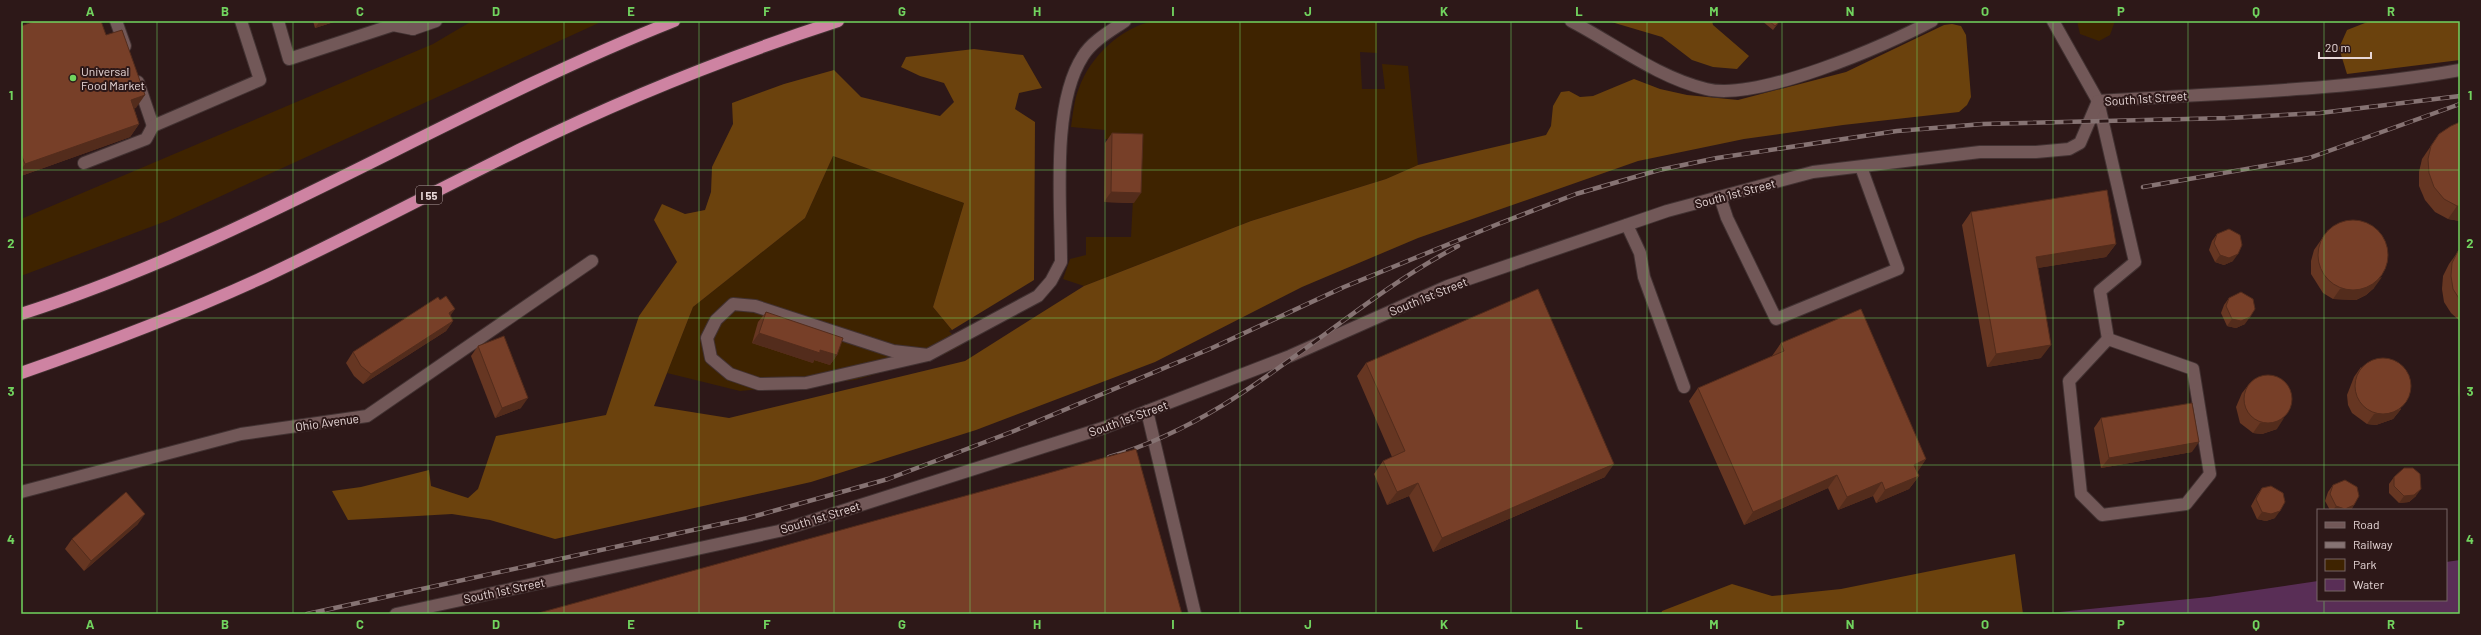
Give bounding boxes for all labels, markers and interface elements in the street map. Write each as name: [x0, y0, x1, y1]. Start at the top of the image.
text: A: [86, 3, 95, 19]
text: B: [221, 3, 229, 19]
text: C: [356, 3, 364, 19]
text: D: [492, 3, 500, 19]
text: E: [627, 3, 635, 19]
text: F: [763, 3, 771, 19]
text: G: [898, 3, 906, 19]
text: H: [1033, 3, 1041, 19]
text: I: [1171, 3, 1175, 19]
text: J: [1304, 3, 1312, 19]
text: K: [1440, 3, 1448, 19]
text: L: [1575, 3, 1583, 19]
text: M: [1709, 3, 1719, 19]
text: N: [1846, 3, 1854, 19]
text: O: [1981, 3, 1989, 19]
text: P: [2117, 3, 2125, 19]
text: Q: [2252, 3, 2260, 19]
text: R: [2387, 3, 2395, 19]
scale bar: [2319, 34, 2371, 60]
text: 20 m: [2325, 40, 2351, 54]
place label: Universal Food Market: [81, 64, 145, 92]
marker: Universal Food Market: [68, 73, 78, 83]
text: 1: [9, 87, 13, 103]
text: 1: [2468, 87, 2472, 103]
street label: South 1st Street: [2104, 88, 2188, 108]
street label: South 1st Street: [1693, 176, 1777, 210]
road number: I 55: [416, 186, 442, 204]
text: 2: [7, 235, 15, 251]
text: 2: [2466, 235, 2474, 251]
street label: South 1st Street: [1387, 274, 1469, 318]
text: 3: [7, 383, 15, 399]
text: 3: [2466, 383, 2474, 399]
street label: South 1st Street: [1087, 397, 1169, 439]
street label: Ohio Avenue: [294, 411, 360, 433]
street label: South 1st Street: [778, 498, 862, 536]
legend: [2317, 509, 2447, 601]
text: Road: [2353, 517, 2380, 531]
text: 4: [7, 531, 15, 547]
text: 4: [2466, 531, 2474, 547]
text: Railway: [2353, 537, 2393, 551]
text: Park: [2353, 557, 2377, 571]
street label: South 1st Street: [462, 575, 546, 605]
text: Water: [2353, 577, 2385, 591]
text: A: [86, 616, 95, 632]
text: B: [221, 616, 229, 632]
text: C: [356, 616, 364, 632]
text: D: [492, 616, 500, 632]
text: E: [627, 616, 635, 632]
text: F: [763, 616, 771, 632]
text: G: [898, 616, 906, 632]
text: H: [1033, 616, 1041, 632]
text: I: [1171, 616, 1175, 632]
text: J: [1304, 616, 1312, 632]
text: K: [1440, 616, 1448, 632]
text: L: [1575, 616, 1583, 632]
text: M: [1709, 616, 1719, 632]
text: N: [1846, 616, 1854, 632]
text: O: [1981, 616, 1989, 632]
text: P: [2117, 616, 2125, 632]
text: Q: [2252, 616, 2260, 632]
text: R: [2387, 616, 2395, 632]

